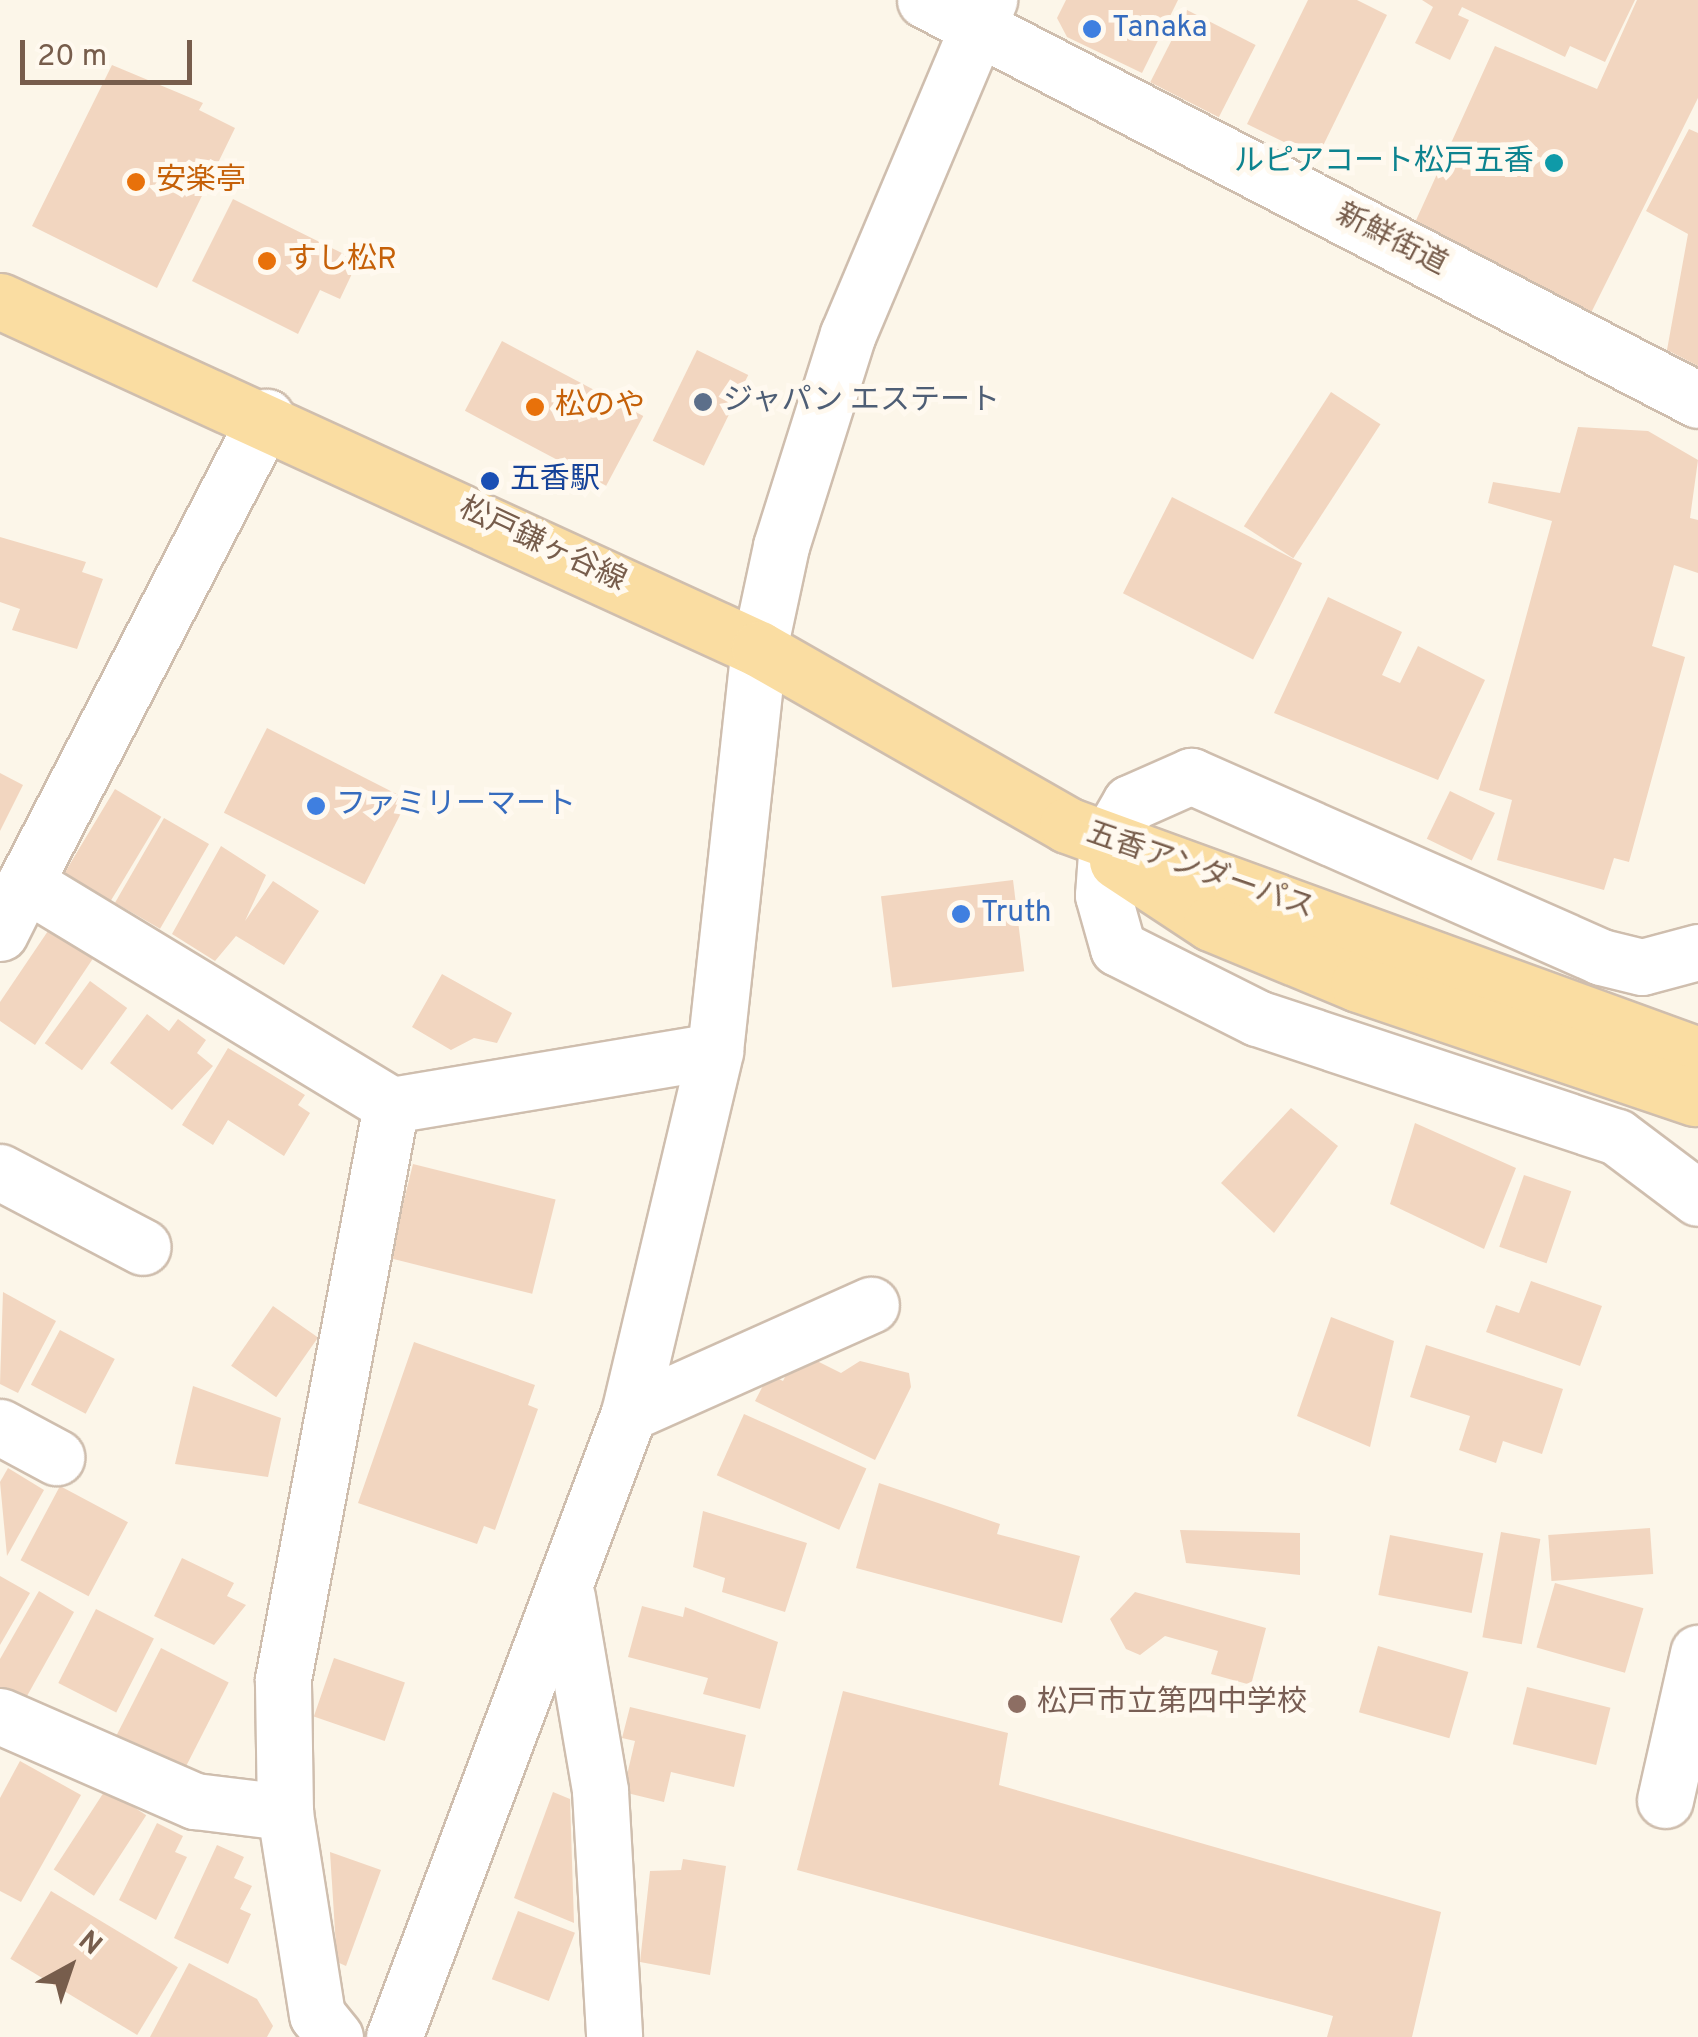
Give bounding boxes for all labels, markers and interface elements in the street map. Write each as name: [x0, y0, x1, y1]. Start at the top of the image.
place label: Tanaka: [1112, 11, 1207, 47]
marker: Tanaka: [1081, 18, 1103, 40]
scale bar: [25, 20, 198, 82]
text: 20 m: [37, 39, 107, 76]
place label: ルピアコート松戸五香: [1234, 145, 1534, 181]
marker: ルピアコート松戸五香: [1543, 152, 1565, 174]
place label: 安楽亭: [156, 164, 246, 200]
marker: 安楽亭: [125, 171, 147, 193]
street label: 新鮮街道: [1329, 198, 1453, 284]
place label: すし松R: [287, 243, 397, 279]
marker: すし松R: [256, 250, 278, 272]
place label: ジャパン エステート: [723, 384, 1000, 420]
place label: 松のや: [555, 389, 645, 425]
marker: ジャパン エステート: [692, 391, 714, 413]
marker: 松のや: [524, 396, 546, 418]
place label: 五香駅: [510, 463, 600, 499]
marker: 五香駅: [479, 470, 501, 492]
street label: 松戸鎌ヶ谷線: [453, 492, 631, 600]
place label: ファミリーマート: [336, 788, 576, 824]
marker: ファミリーマート: [305, 795, 327, 817]
street label: 五香アンダーパス: [1081, 816, 1319, 928]
place label: Truth: [981, 896, 1052, 932]
marker: Truth: [950, 903, 972, 925]
place label: 松戸市立第四中学校: [1037, 1686, 1307, 1722]
marker: 松戸市立第四中学校: [1006, 1693, 1028, 1715]
north arrow: [20, 1917, 120, 2017]
text: N: [70, 1924, 109, 1964]

